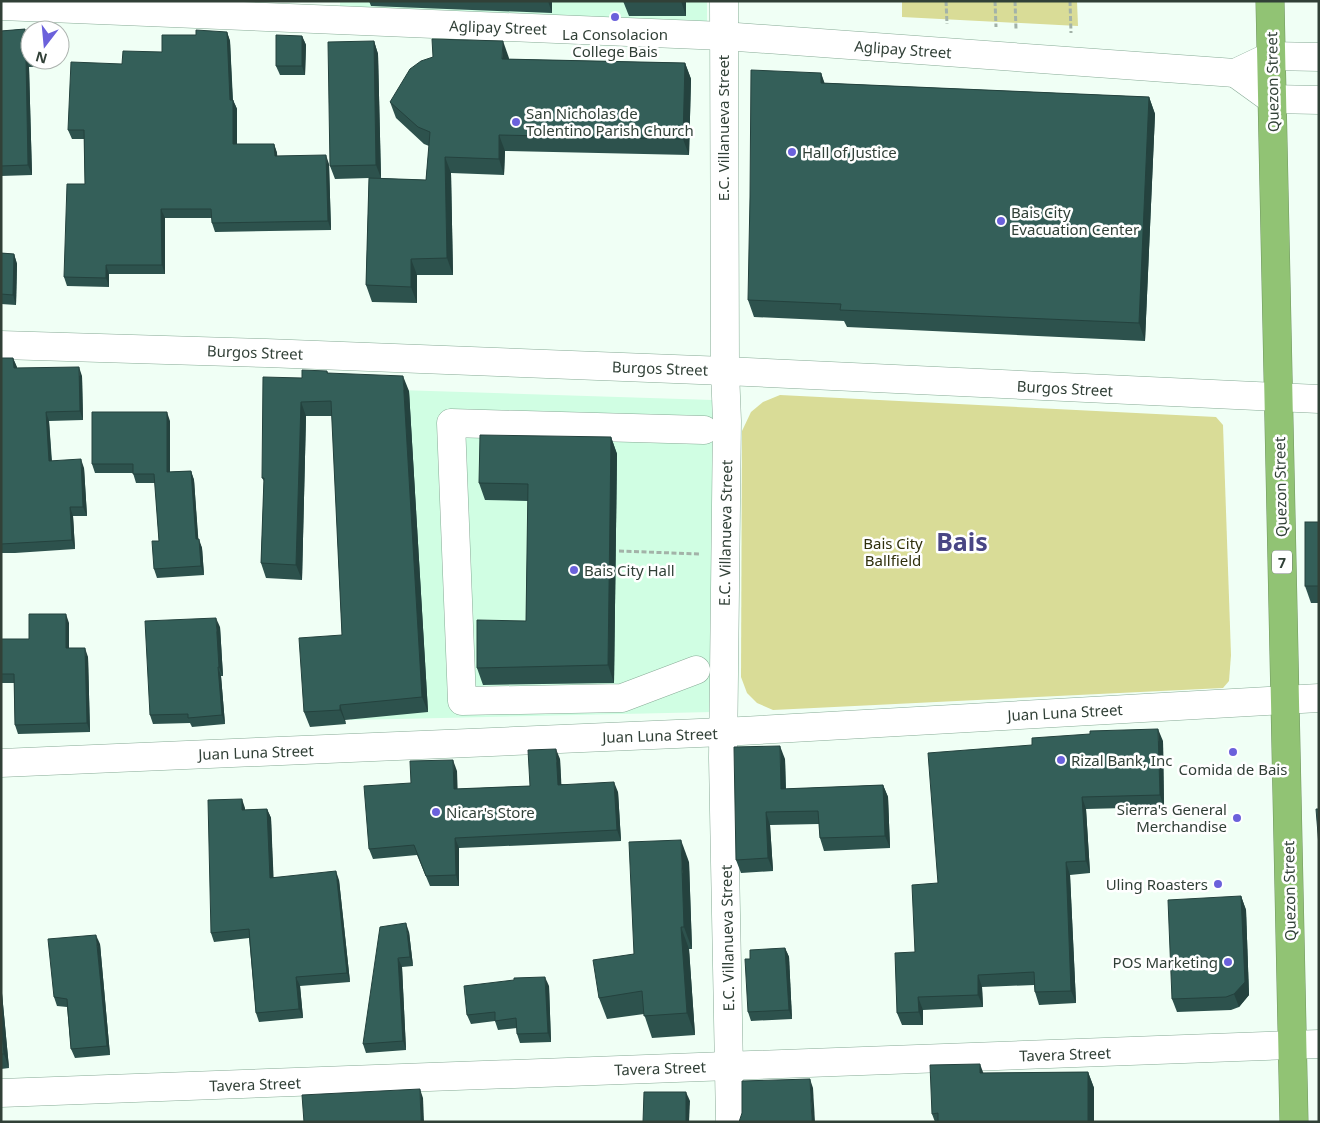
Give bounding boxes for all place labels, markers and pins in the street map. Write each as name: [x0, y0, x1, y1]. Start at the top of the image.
marker: La Consolacion College Bais: [609, 11, 621, 23]
place label: La Consolacion College Bais: [562, 24, 668, 61]
place label: San Nicholas de Tolentino Parish Church: [526, 103, 694, 140]
marker: San Nicholas de Tolentino Parish Church: [510, 116, 522, 128]
place label: Hall of Justice: [802, 142, 897, 162]
marker: Hall of Justice: [786, 146, 798, 158]
place label: Bais City Evacuation Center: [1011, 202, 1139, 239]
marker: Bais City Evacuation Center: [995, 215, 1007, 227]
place label: Bais City Hall: [584, 560, 675, 580]
marker: Bais City Hall: [568, 564, 580, 576]
marker: Comida de Bais: [1227, 746, 1239, 758]
place label: Rizal Bank, Inc: [1071, 750, 1172, 770]
marker: Rizal Bank, Inc: [1055, 754, 1067, 766]
place label: Comida de Bais: [1179, 759, 1287, 779]
place label: Sierra's General Merchandise: [1117, 799, 1227, 836]
place label: Nicar's Store: [446, 802, 535, 822]
marker: Nicar's Store: [430, 806, 442, 818]
marker: Sierra's General Merchandise: [1231, 812, 1243, 824]
place label: Uling Roasters: [1106, 874, 1208, 894]
marker: Uling Roasters: [1212, 878, 1224, 890]
place label: POS Marketing: [1113, 952, 1218, 972]
marker: POS Marketing: [1222, 956, 1234, 968]

